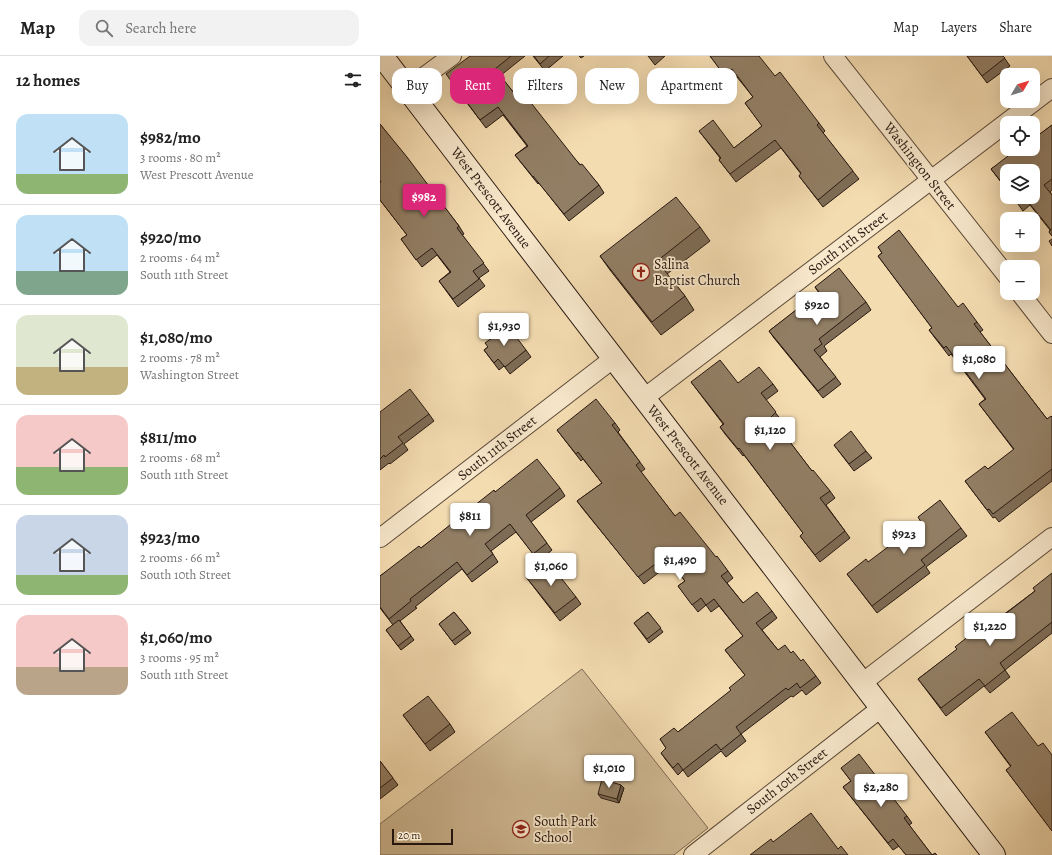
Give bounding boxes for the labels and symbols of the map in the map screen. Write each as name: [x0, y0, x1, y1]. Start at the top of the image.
north arrow: [1000, 68, 1040, 108]
street label: Washington Street: [879, 117, 961, 214]
street label: West Prescott Avenue: [446, 143, 535, 253]
pin: $982: [400, 184, 448, 218]
street label: South 11th Street: [804, 206, 892, 279]
place label: Salina Baptist Church: [654, 255, 741, 290]
church icon: Salina Baptist Church: [631, 262, 651, 282]
pin: $920: [793, 292, 841, 326]
pin: $1,930: [471, 313, 537, 347]
pin: $1,080: [946, 346, 1012, 380]
street label: West Prescott Avenue: [642, 400, 733, 509]
street label: South 11th Street: [454, 411, 541, 485]
pin: $1,120: [737, 417, 803, 451]
pin: $811: [446, 503, 494, 537]
pin: $923: [880, 521, 928, 555]
pin: $1,490: [647, 547, 713, 581]
pin: $1,060: [518, 553, 584, 587]
pin: $1,220: [957, 613, 1023, 647]
street label: South 10th Street: [742, 743, 832, 819]
pin: $1,010: [576, 755, 642, 789]
pin: $2,280: [848, 774, 914, 808]
place label: South Park School: [534, 812, 597, 847]
school or university icon: South Park School: [511, 819, 531, 839]
scale bar: [392, 827, 453, 846]

